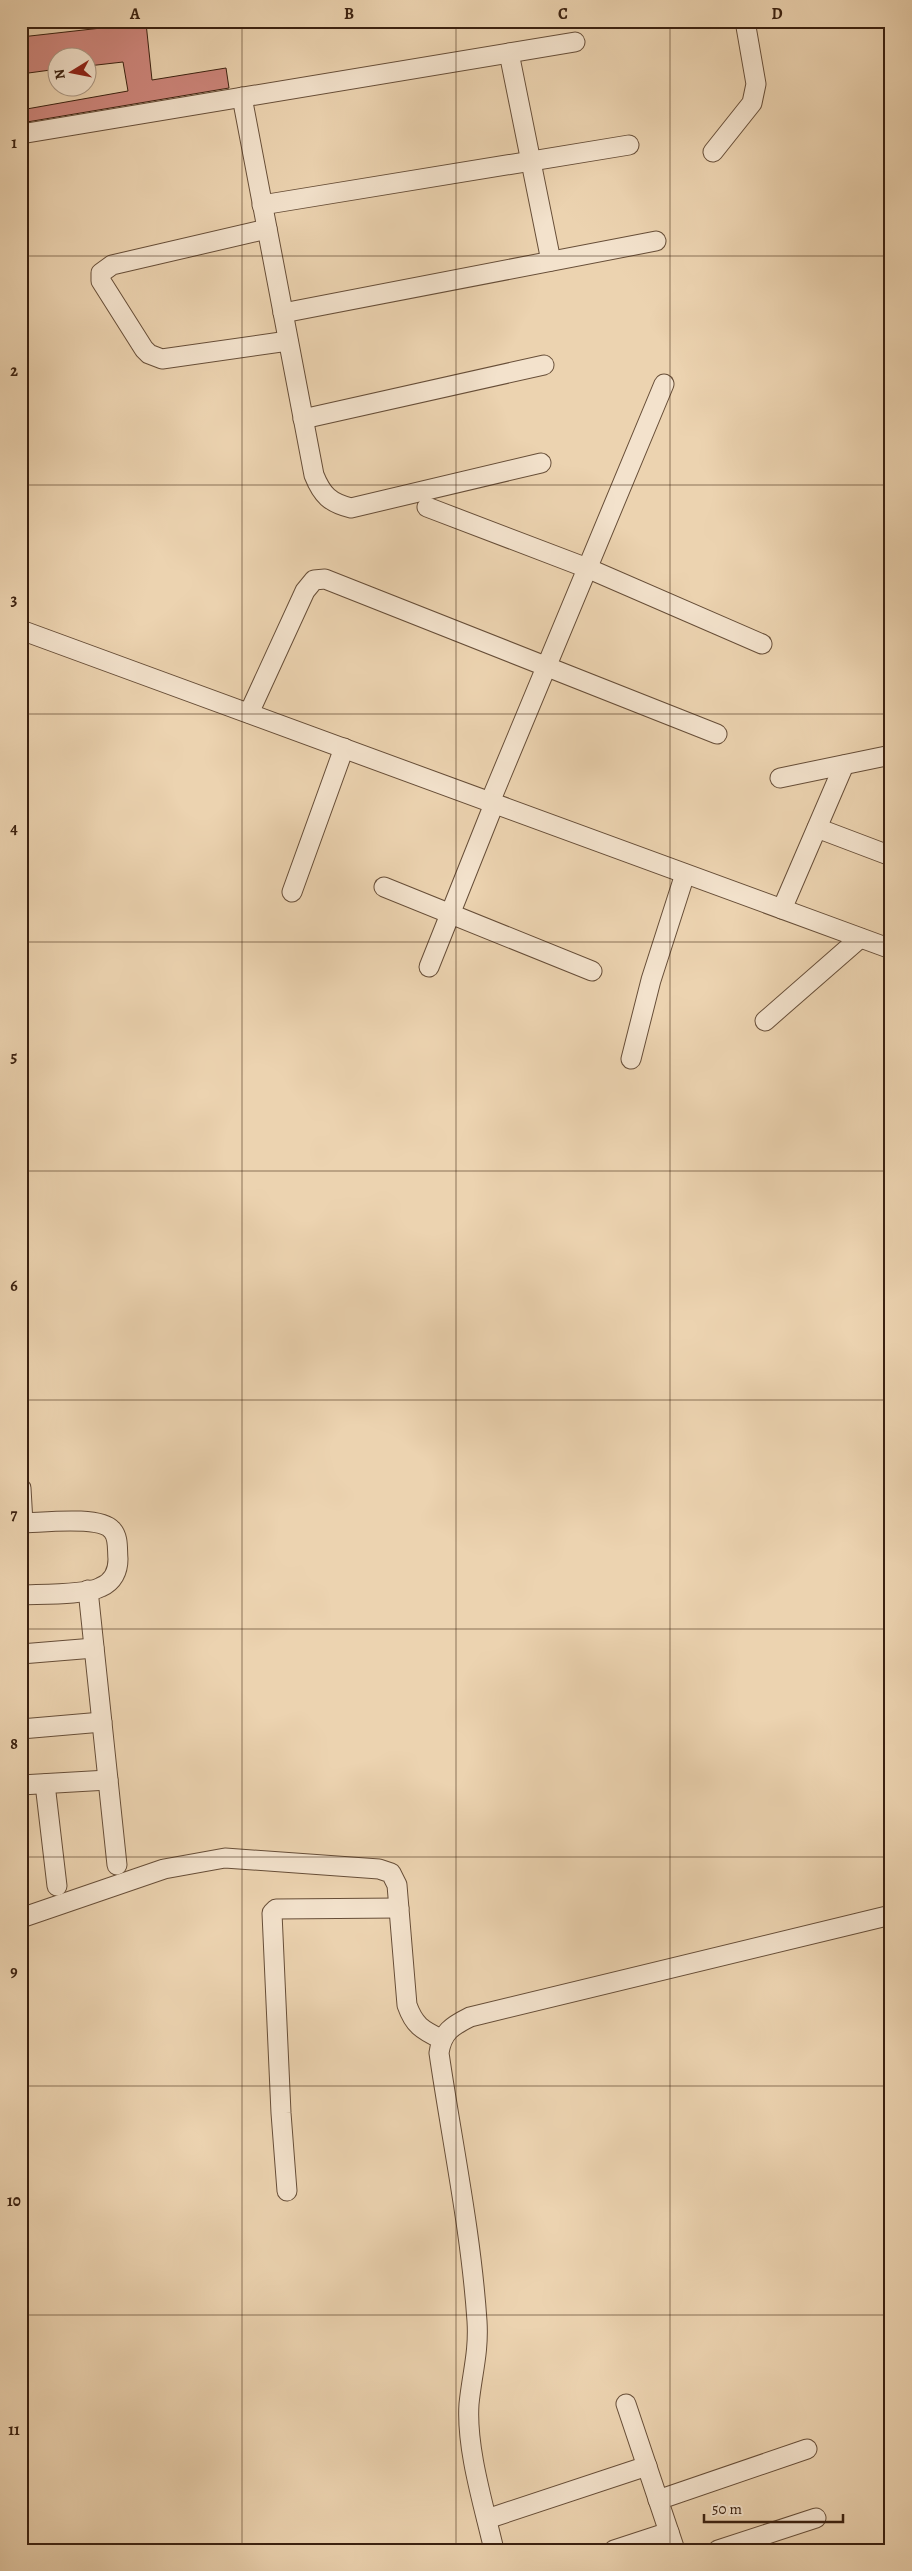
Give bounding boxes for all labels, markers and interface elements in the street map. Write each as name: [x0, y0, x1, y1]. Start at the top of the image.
text: A: [129, 3, 141, 25]
text: B: [344, 3, 354, 25]
text: C: [558, 3, 568, 25]
text: D: [771, 3, 783, 25]
north arrow: [48, 48, 98, 98]
text: N: [49, 67, 70, 81]
text: 1: [11, 132, 17, 154]
text: 2: [10, 360, 18, 382]
text: 3: [11, 589, 18, 611]
text: 4: [10, 818, 18, 840]
text: 5: [11, 1046, 18, 1068]
text: 6: [10, 1275, 18, 1297]
text: 7: [11, 1504, 18, 1526]
text: 8: [10, 1733, 18, 1755]
text: 9: [10, 1961, 18, 1983]
text: 10: [7, 2190, 21, 2212]
text: 11: [8, 2419, 20, 2441]
scale bar: [704, 2491, 843, 2523]
text: 50 m: [712, 2499, 742, 2519]

